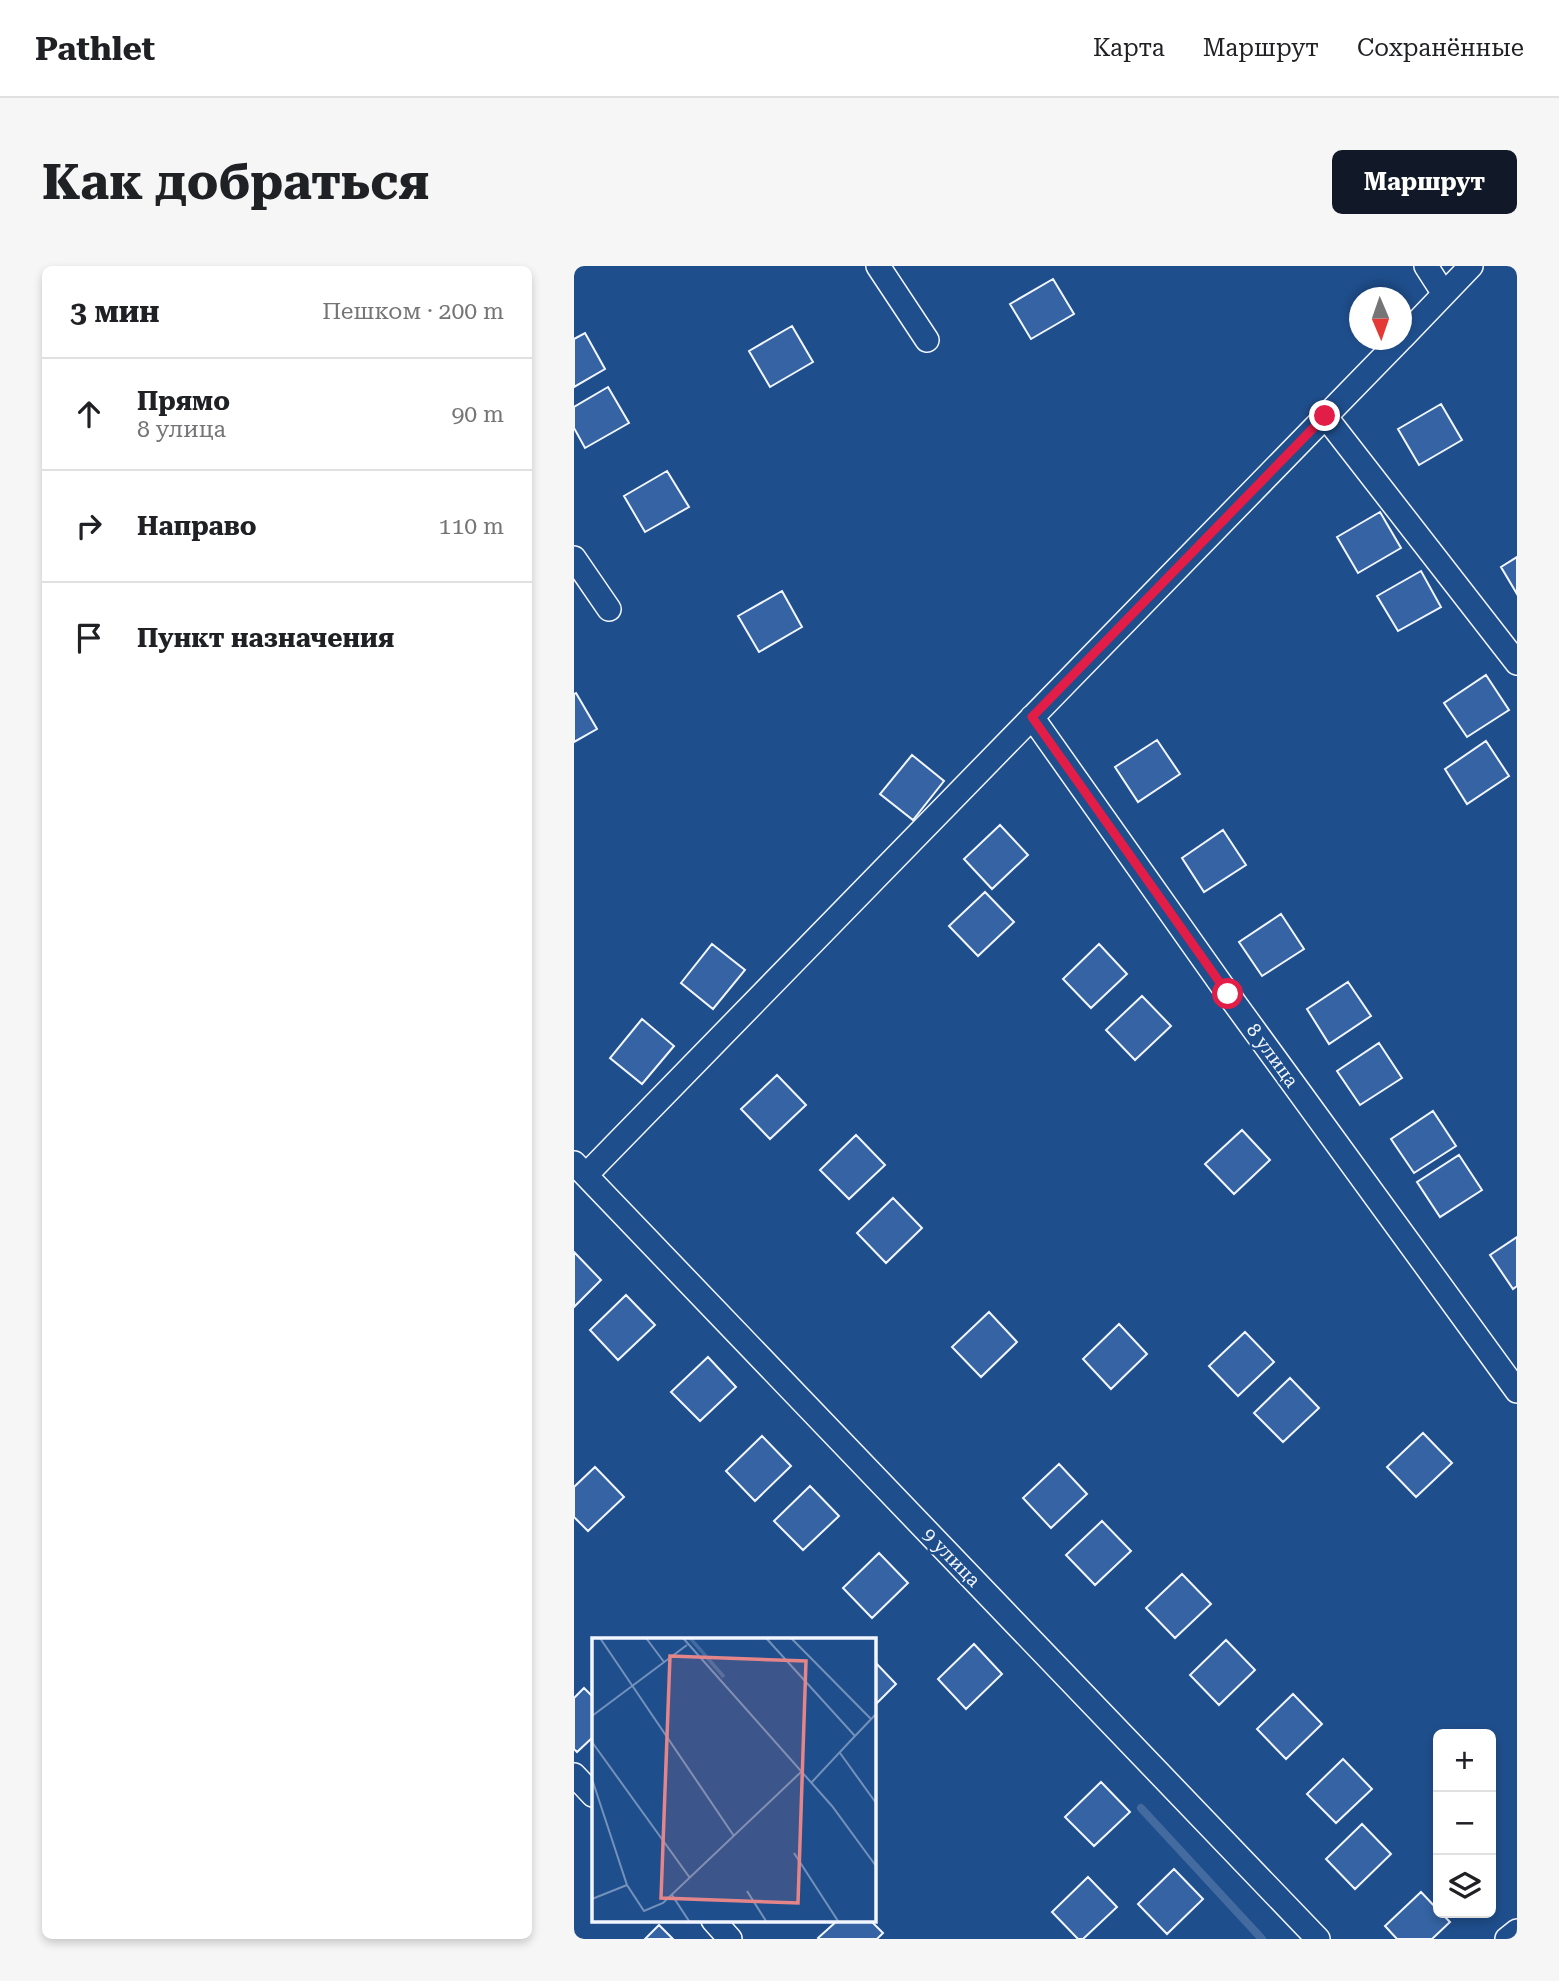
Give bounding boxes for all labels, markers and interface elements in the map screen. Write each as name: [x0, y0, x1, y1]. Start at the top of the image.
text: Pathlet: [35, 29, 155, 68]
text: Карта: [1093, 34, 1165, 62]
text: Маршрут: [1203, 34, 1319, 62]
text: Сохранённые: [1357, 34, 1524, 62]
button: Маршрут: [1332, 150, 1517, 214]
text: Как добраться: [42, 154, 429, 211]
north arrow: [1349, 287, 1412, 350]
text: 3 мин: [70, 294, 160, 329]
text: Пешком · 200 m: [322, 298, 504, 325]
text: Прямо: [137, 386, 230, 416]
icon: ahead: [70, 395, 108, 433]
route end: [1309, 400, 1340, 431]
text: 90 m: [451, 401, 504, 428]
text: 8 улица: [137, 416, 226, 443]
icon: right: [70, 507, 108, 545]
text: Направо: [137, 511, 257, 541]
text: 110 m: [439, 513, 504, 540]
icon: arrive: [70, 619, 108, 657]
text: Пункт назначения: [137, 623, 394, 653]
route start: [1212, 978, 1243, 1009]
street label: 8 улица: [1242, 1019, 1304, 1092]
street label: 9 улица: [918, 1523, 986, 1592]
inset map: [592, 1638, 875, 1922]
map controls: [1433, 1729, 1496, 1918]
button: +: [1433, 1729, 1496, 1792]
button: −: [1433, 1792, 1496, 1855]
button: layers: [1433, 1855, 1496, 1918]

